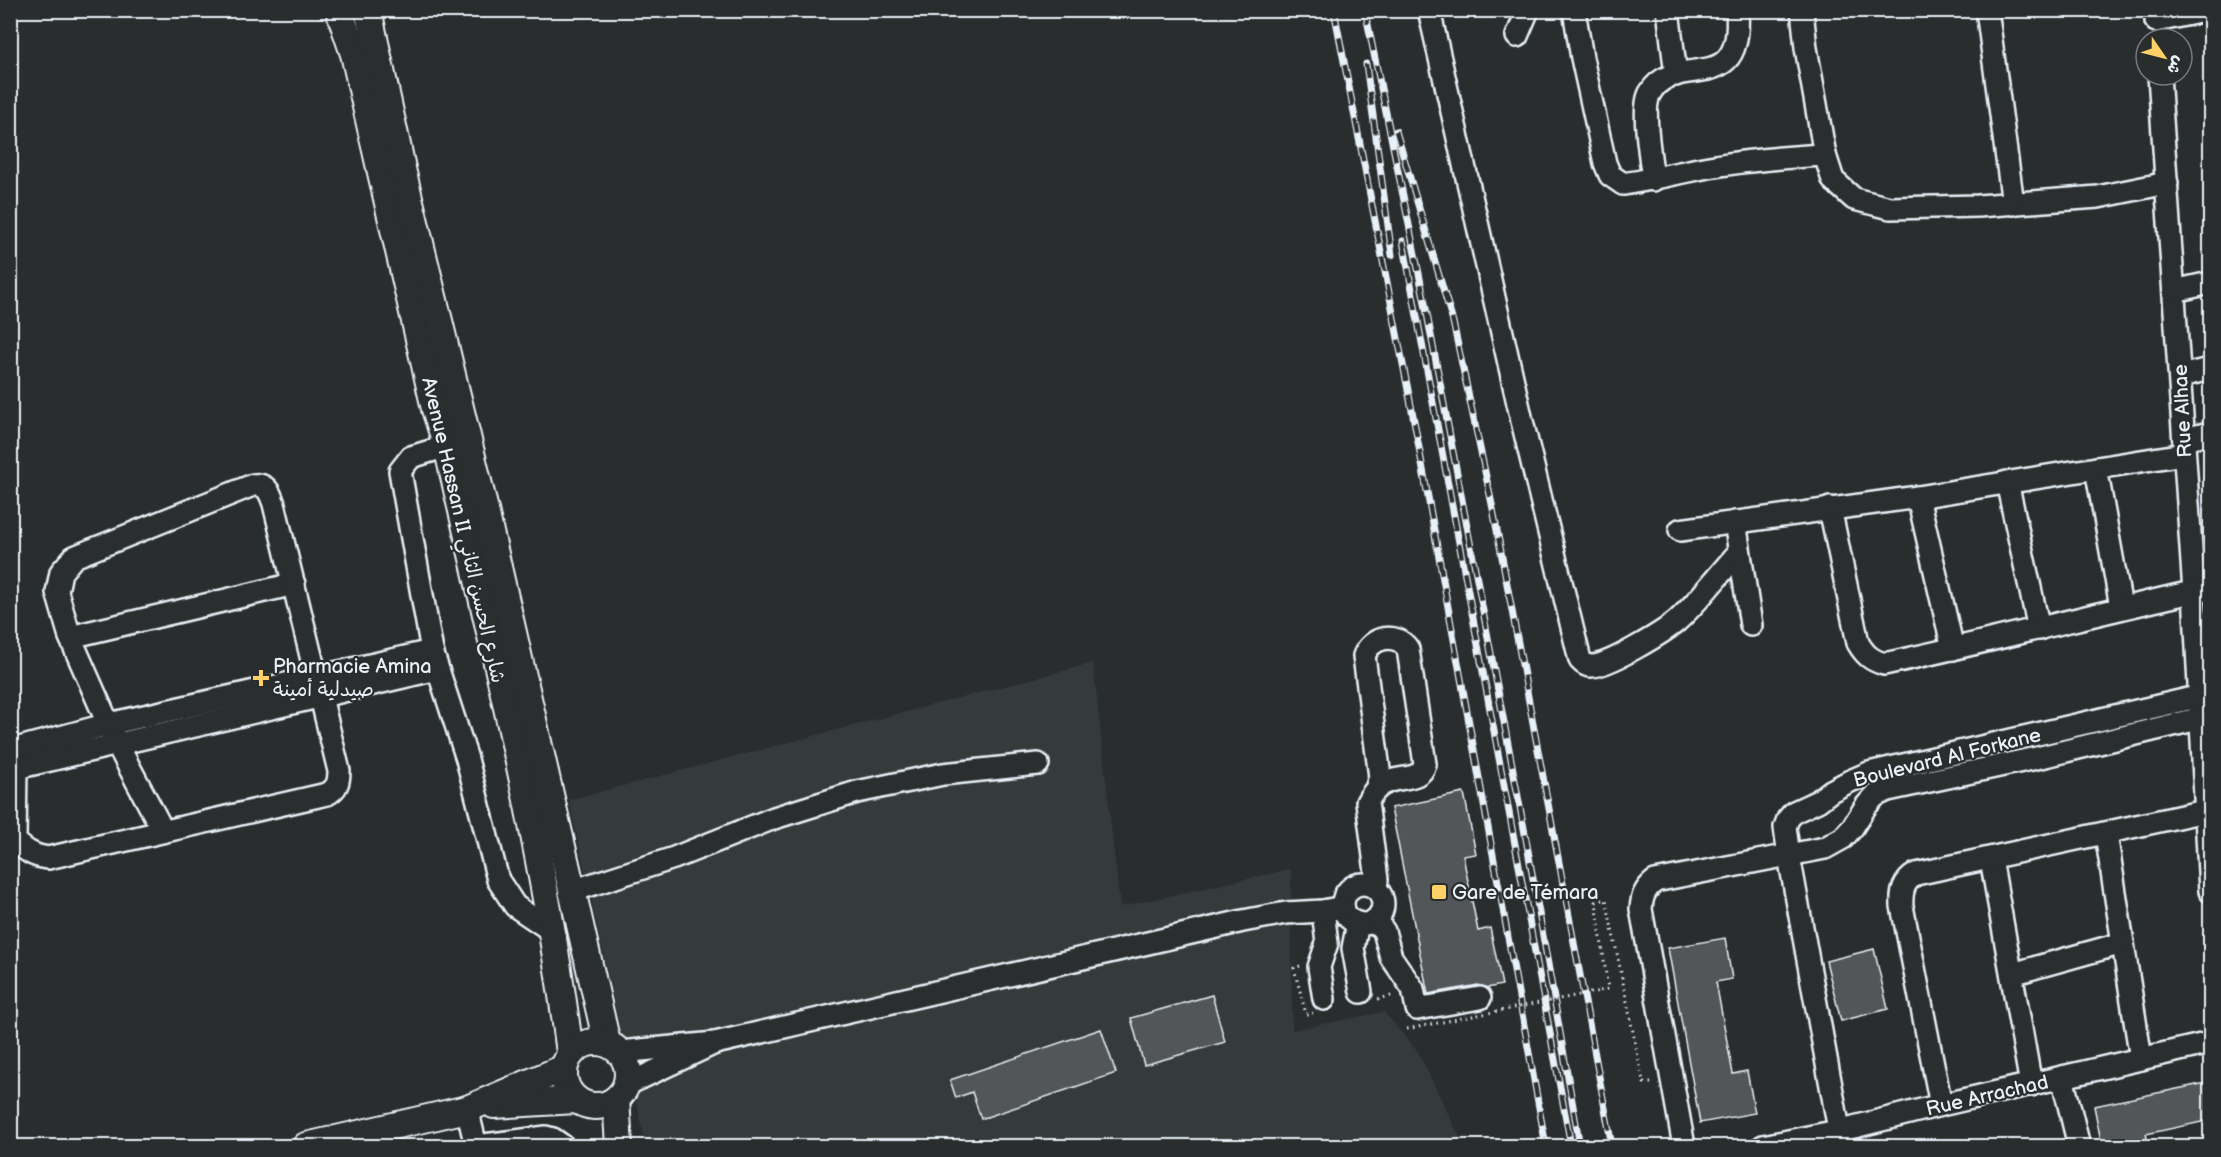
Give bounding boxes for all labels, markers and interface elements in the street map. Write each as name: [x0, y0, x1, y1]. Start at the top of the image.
north arrow: [2134, 27, 2194, 87]
text: ش: [2162, 52, 2188, 77]
street label: Rue Alhae: [2169, 363, 2197, 458]
street label: Avenue Hassan II شارع الحسن الثاني: [411, 375, 510, 687]
place label: Pharmacie Amina صيدلية أمينة: [273, 655, 432, 702]
marker: Pharmacie Amina صيدلية أمينة: [254, 671, 268, 685]
street label: Boulevard Al Forkane: [1851, 723, 2044, 793]
place label: Gare de Témara: [1452, 881, 1598, 905]
marker: Gare de Témara: [1430, 883, 1448, 901]
street label: Rue Arrachad: [1924, 1070, 2051, 1122]

